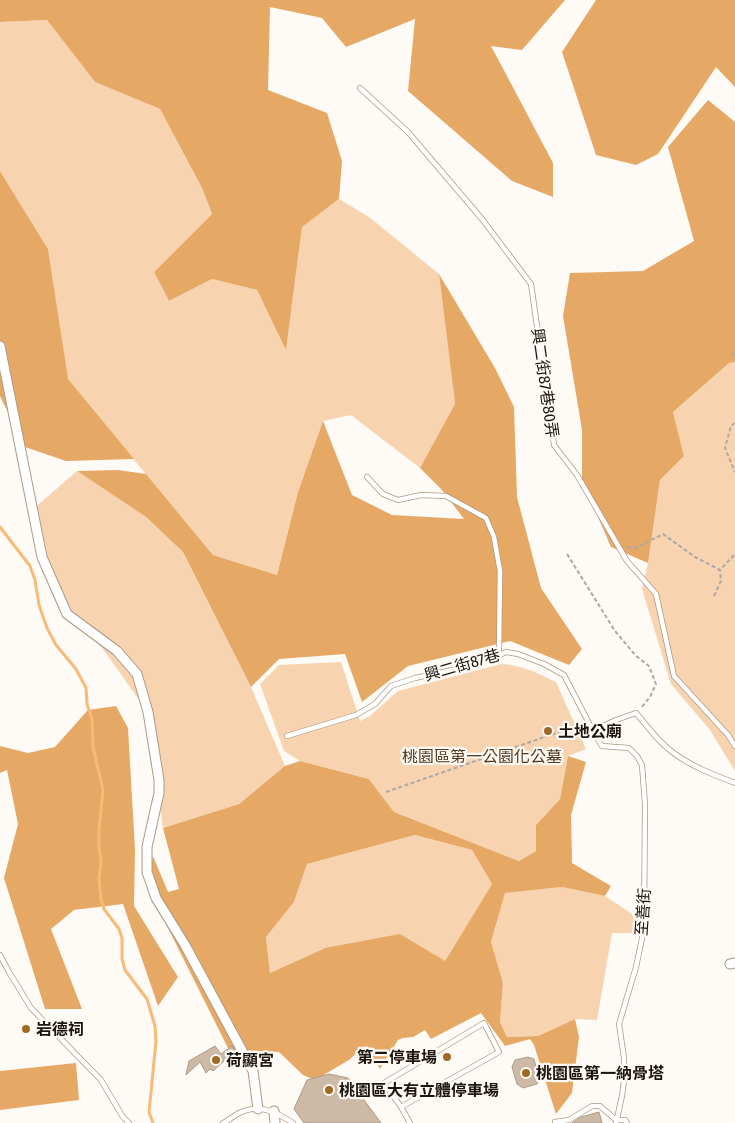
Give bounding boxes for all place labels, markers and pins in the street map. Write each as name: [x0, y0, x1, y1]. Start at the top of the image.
place label: 土地公廟: [558, 722, 622, 741]
marker: 土地公廟: [542, 725, 554, 737]
place label: 岩德祠: [36, 1020, 84, 1039]
marker: 岩德祠: [20, 1023, 32, 1035]
place label: 第二停車場: [357, 1048, 437, 1067]
place label: 荷顯宮: [226, 1051, 274, 1070]
marker: 第二停車場: [441, 1051, 453, 1063]
marker: 荷顯宮: [210, 1054, 222, 1066]
place label: 桃園區第一納骨塔: [536, 1064, 664, 1083]
marker: 桃園區第一納骨塔: [520, 1067, 532, 1079]
place label: 桃園區大有立體停車場: [339, 1081, 499, 1100]
marker: 桃園區大有立體停車場: [323, 1084, 335, 1096]

